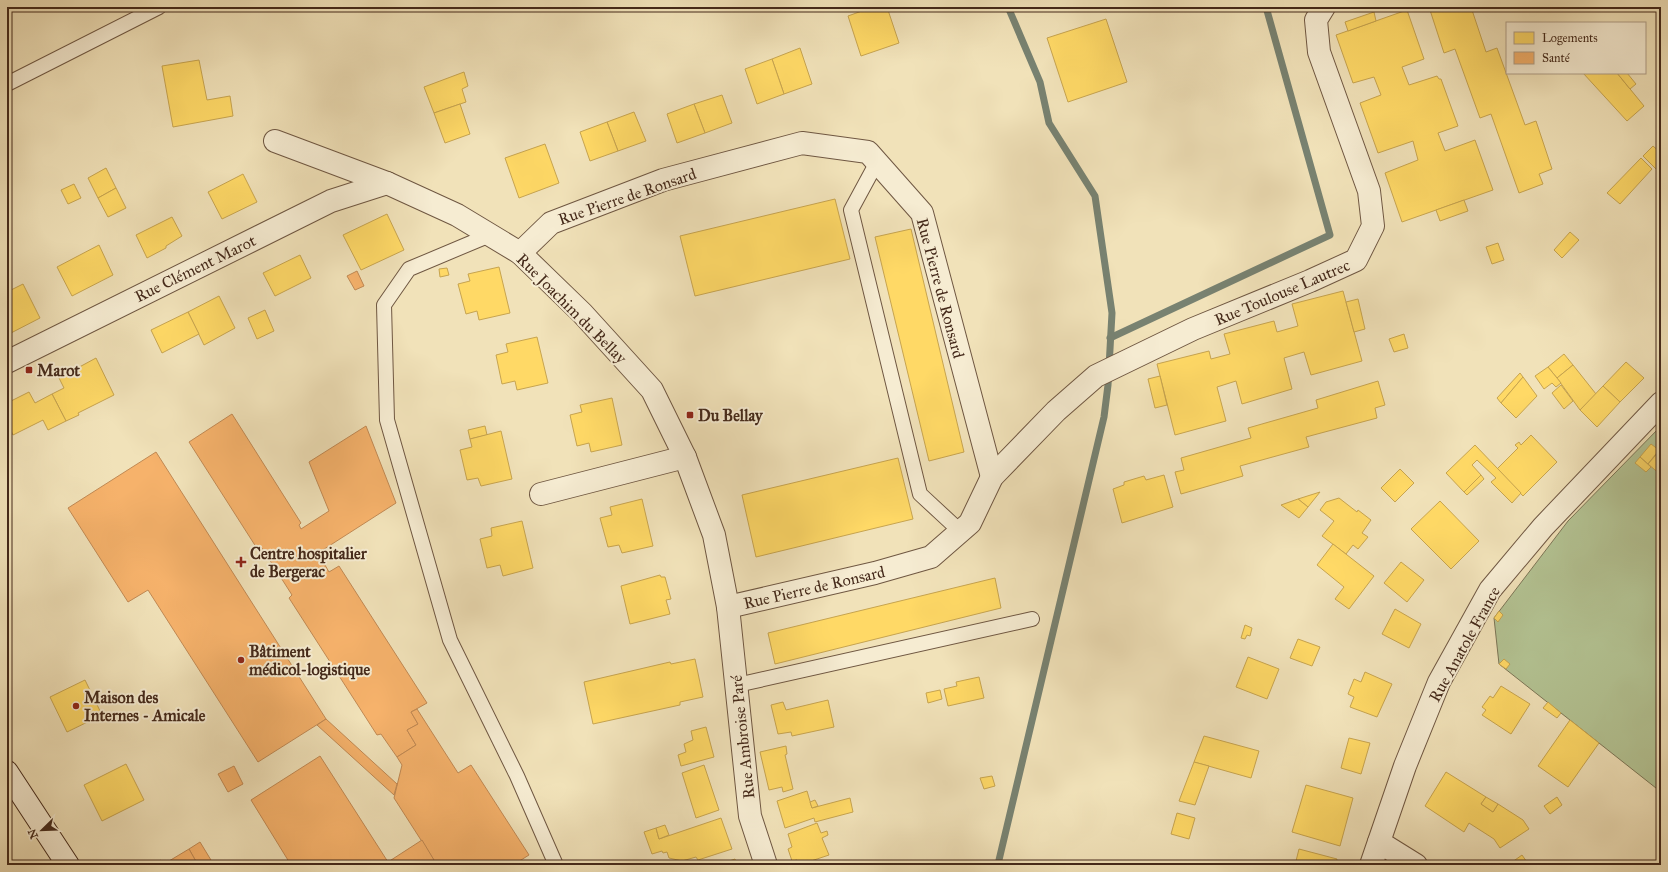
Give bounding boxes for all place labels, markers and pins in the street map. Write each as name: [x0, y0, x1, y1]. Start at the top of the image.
place label: Marot: [37, 361, 80, 380]
marker: Marot: [24, 365, 34, 375]
place label: Du Bellay: [698, 406, 764, 426]
marker: Du Bellay: [685, 410, 695, 420]
place label: Centre hospitalier de Bergerac: [250, 544, 368, 582]
marker: Centre hospitalier de Bergerac: [235, 556, 247, 568]
place label: Bâtiment médicol-logistique: [248, 642, 370, 680]
marker: Bâtiment médicol-logistique: [236, 655, 246, 665]
place label: Maison des Internes - Amicale: [84, 688, 206, 725]
marker: Maison des Internes - Amicale: [71, 701, 81, 711]

